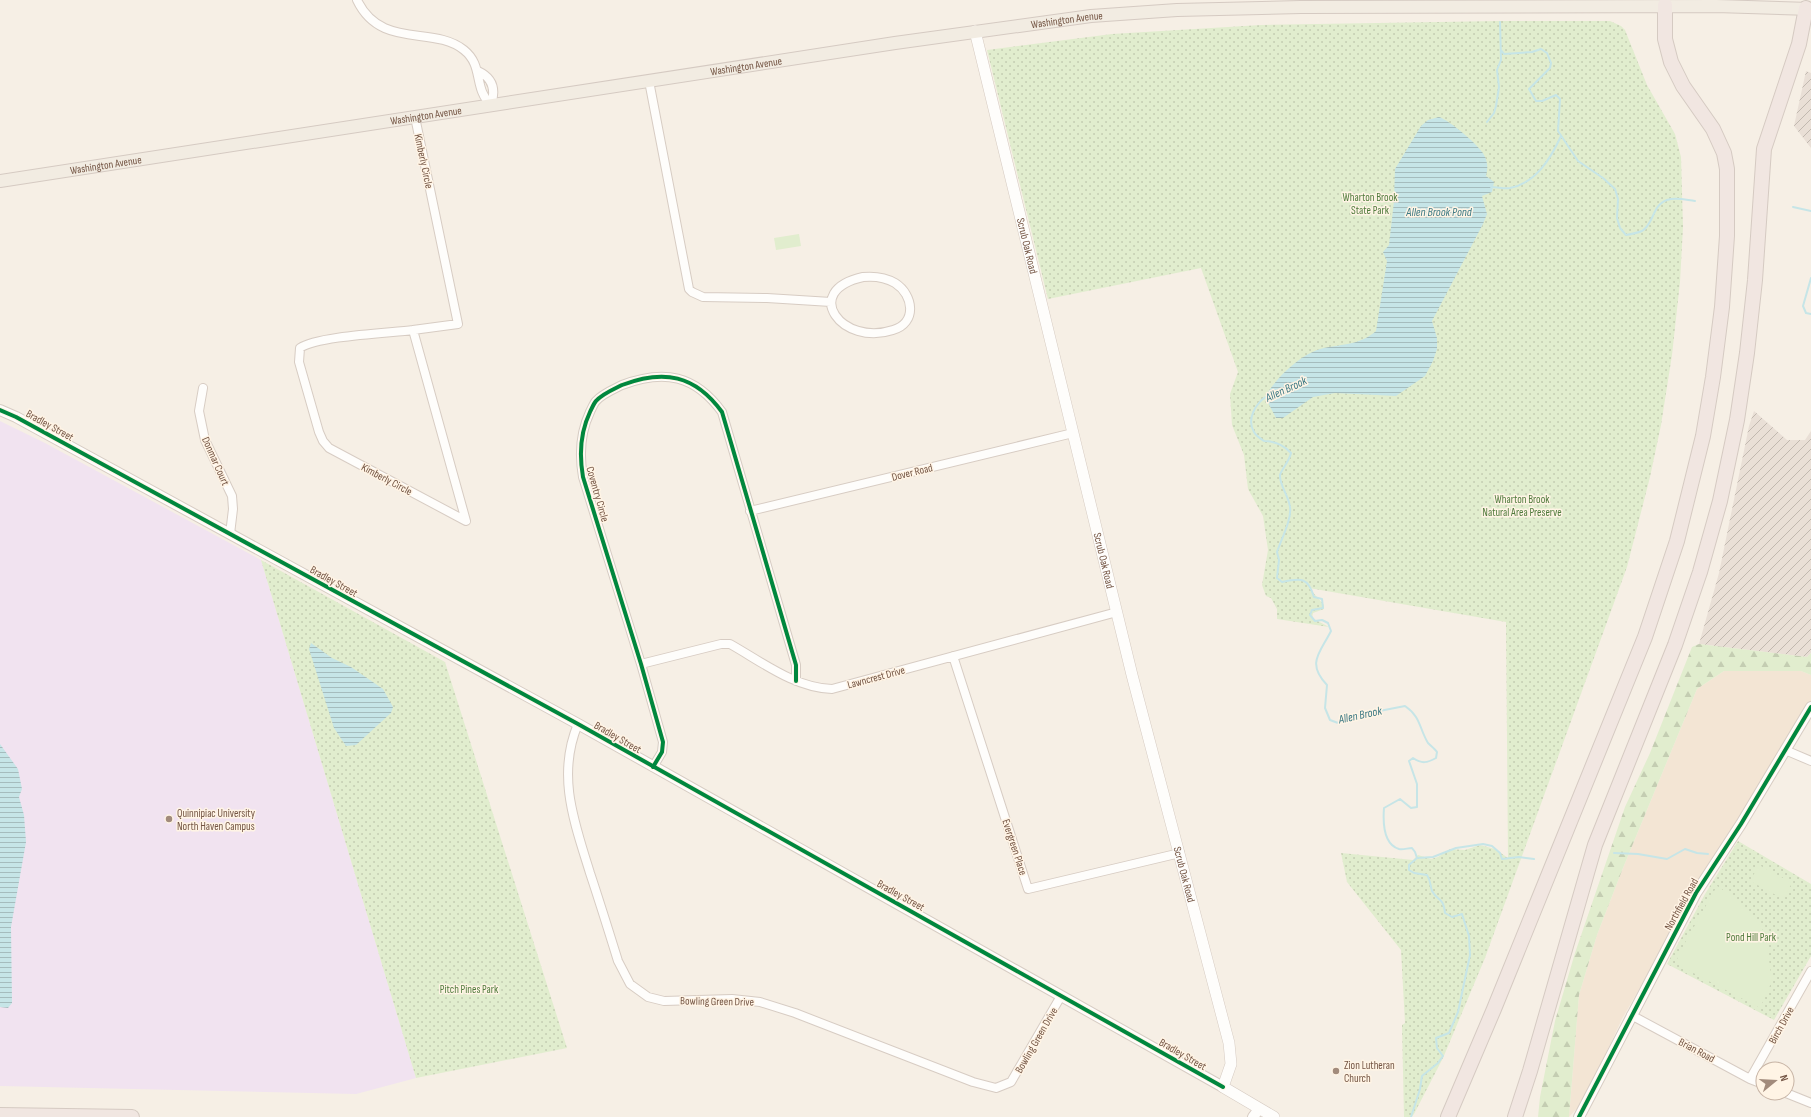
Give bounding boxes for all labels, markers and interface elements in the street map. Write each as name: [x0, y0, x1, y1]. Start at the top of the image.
street label: Washington Avenue: [1030, 9, 1103, 31]
street label: Washington Avenue: [710, 55, 783, 78]
street label: Washington Avenue: [389, 104, 463, 128]
street label: Kimberly Circle: [411, 133, 436, 190]
street label: Washington Avenue: [69, 153, 142, 177]
park label: Wharton Brook State Park: [1343, 191, 1398, 217]
water label: Allen Brook Pond: [1405, 205, 1473, 220]
street label: Scrub Oak Road: [1014, 217, 1040, 275]
water label: Allen Brook: [1262, 373, 1310, 406]
street label: Bradley Street: [24, 407, 76, 444]
street label: Donmar Court: [199, 435, 232, 488]
street label: Kimberly Circle: [359, 461, 414, 498]
street label: Dover Road: [890, 461, 934, 484]
street label: Coventry Circle: [583, 465, 612, 523]
park label: Wharton Brook Natural Area Preserve: [1482, 493, 1562, 519]
street label: Scrub Oak Road: [1091, 531, 1117, 590]
street label: Bradley Street: [308, 563, 360, 600]
street label: Lawncrest Drive: [846, 664, 906, 691]
water label: Allen Brook: [1336, 703, 1384, 728]
street label: Bradley Street: [592, 719, 644, 756]
place label: Quinnipiac University North Haven Campus: [177, 807, 256, 833]
marker: Quinnipiac University North Haven Campus: [164, 814, 174, 824]
street label: Evergreen Place: [999, 817, 1030, 877]
street label: Scrub Oak Road: [1171, 845, 1198, 904]
street label: Northfield Road: [1662, 876, 1701, 933]
street label: Bradley Street: [875, 877, 927, 914]
park label: Pond Hill Park: [1726, 931, 1777, 944]
park label: Pitch Pines Park: [440, 983, 499, 996]
street label: Bowling Green Drive: [680, 994, 754, 1009]
street label: Bowling Green Drive: [1012, 1005, 1061, 1075]
street label: Birch Drive: [1766, 1005, 1797, 1046]
street label: Bradley Street: [1157, 1036, 1209, 1073]
street label: Brian Road: [1676, 1036, 1717, 1066]
place label: Zion Lutheran Church: [1344, 1059, 1395, 1085]
north arrow: [1755, 1061, 1795, 1101]
marker: Zion Lutheran Church: [1331, 1066, 1341, 1076]
text: N: [1777, 1073, 1791, 1083]

